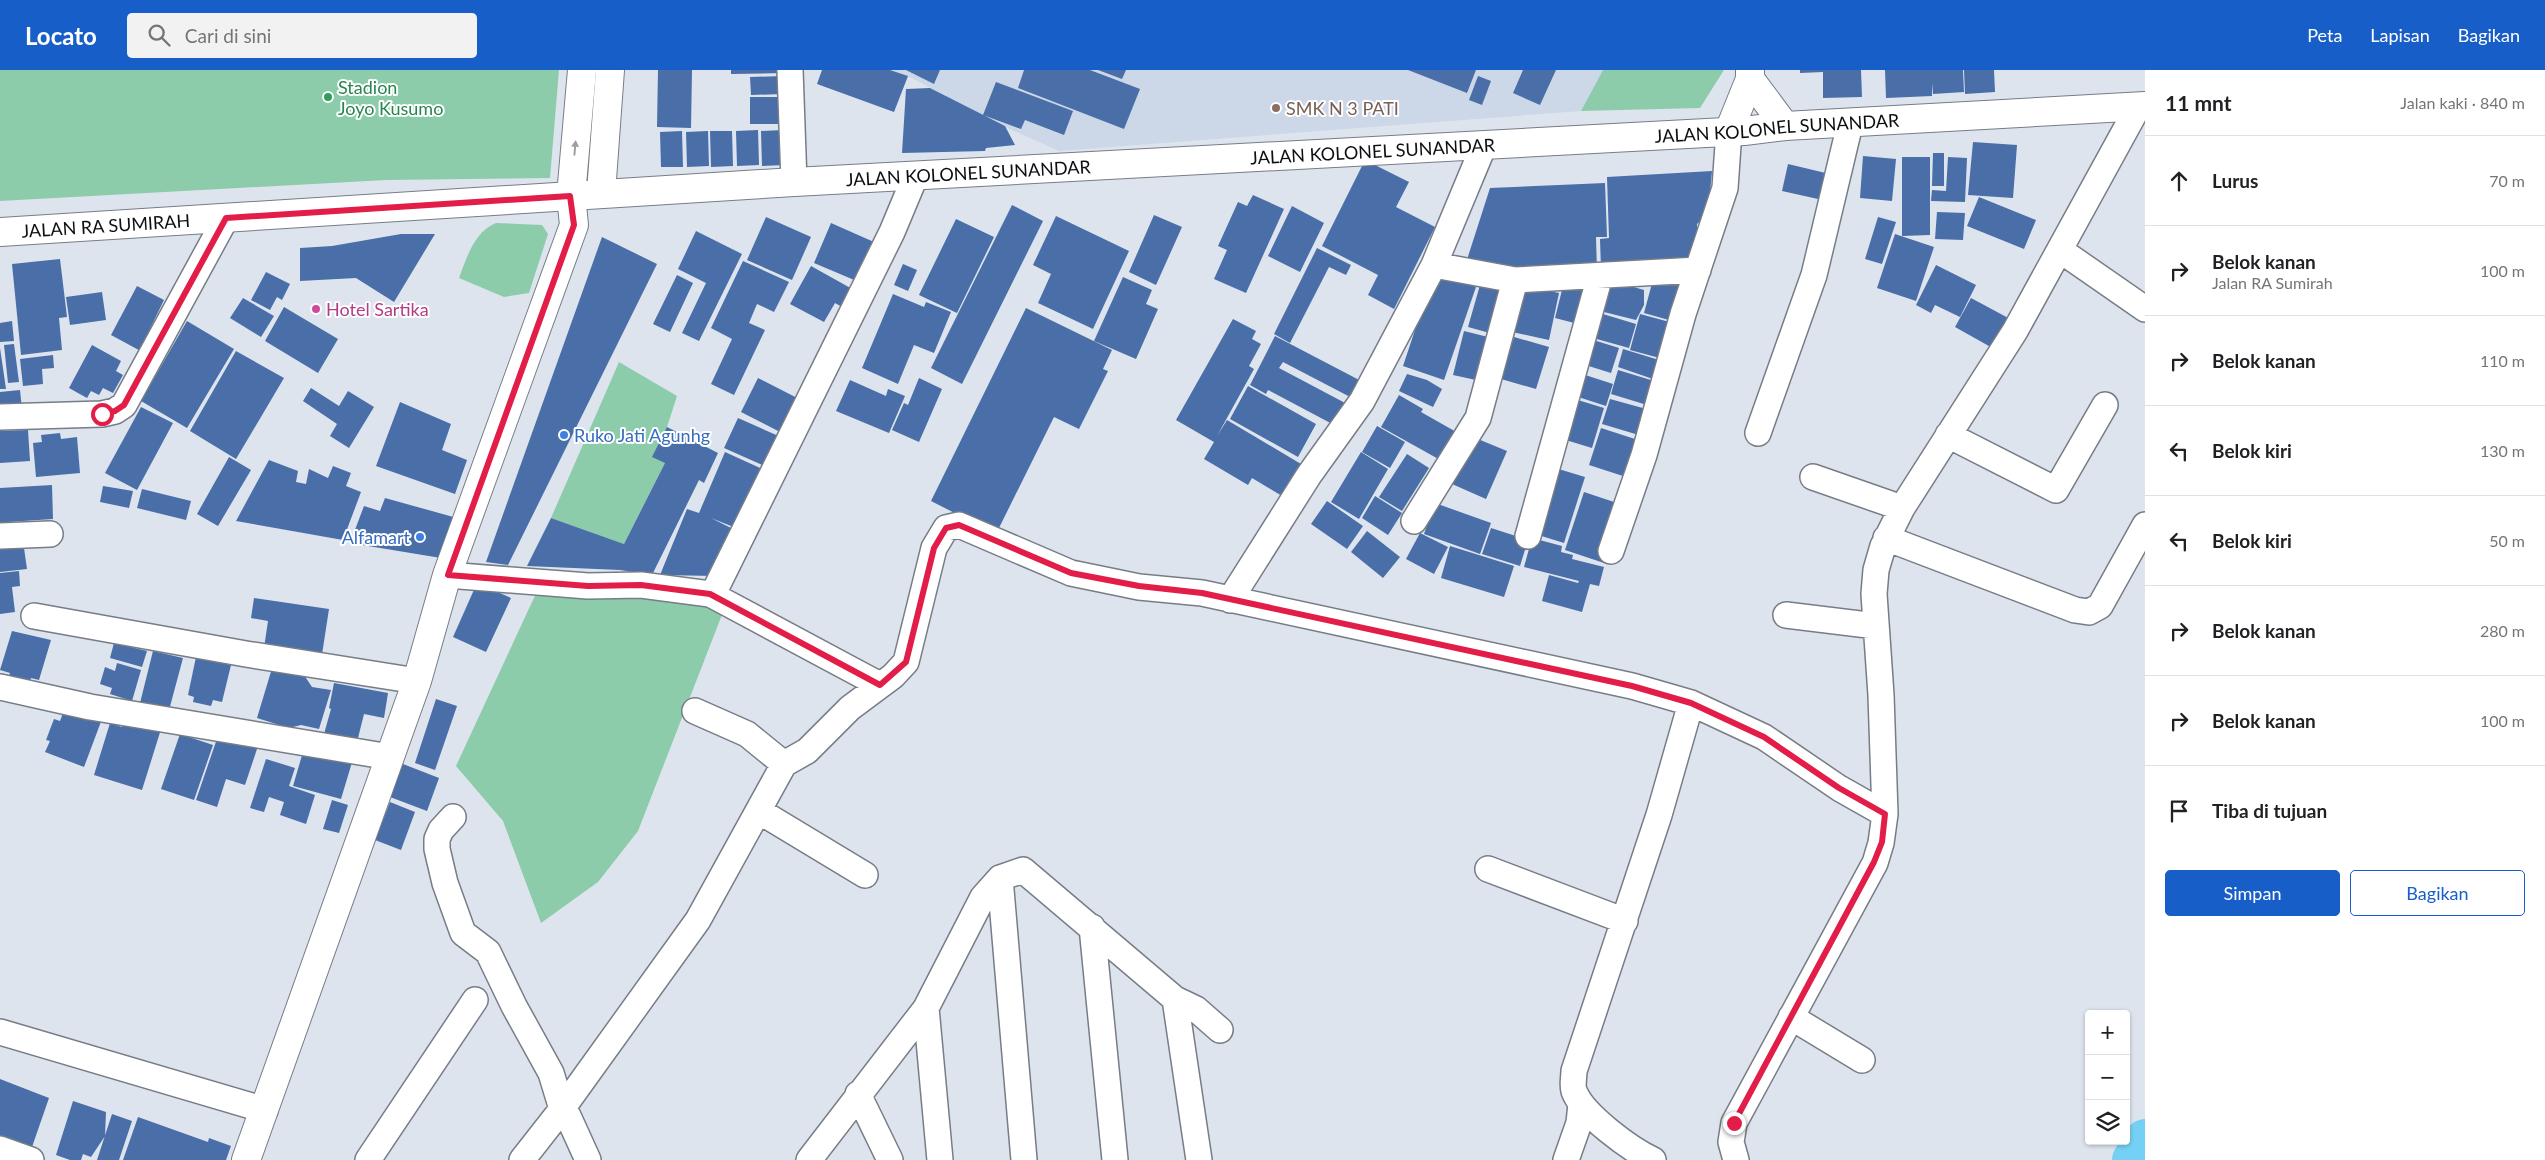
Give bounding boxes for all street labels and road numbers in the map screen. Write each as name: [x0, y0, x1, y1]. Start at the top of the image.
street label: JALAN KOLONEL SUNANDAR: [1654, 109, 1900, 147]
street label: JALAN KOLONEL SUNANDAR: [1250, 133, 1496, 168]
street label: JALAN KOLONEL SUNANDAR: [845, 155, 1092, 190]
street label: JALAN RA SUMIRAH: [21, 209, 191, 242]

